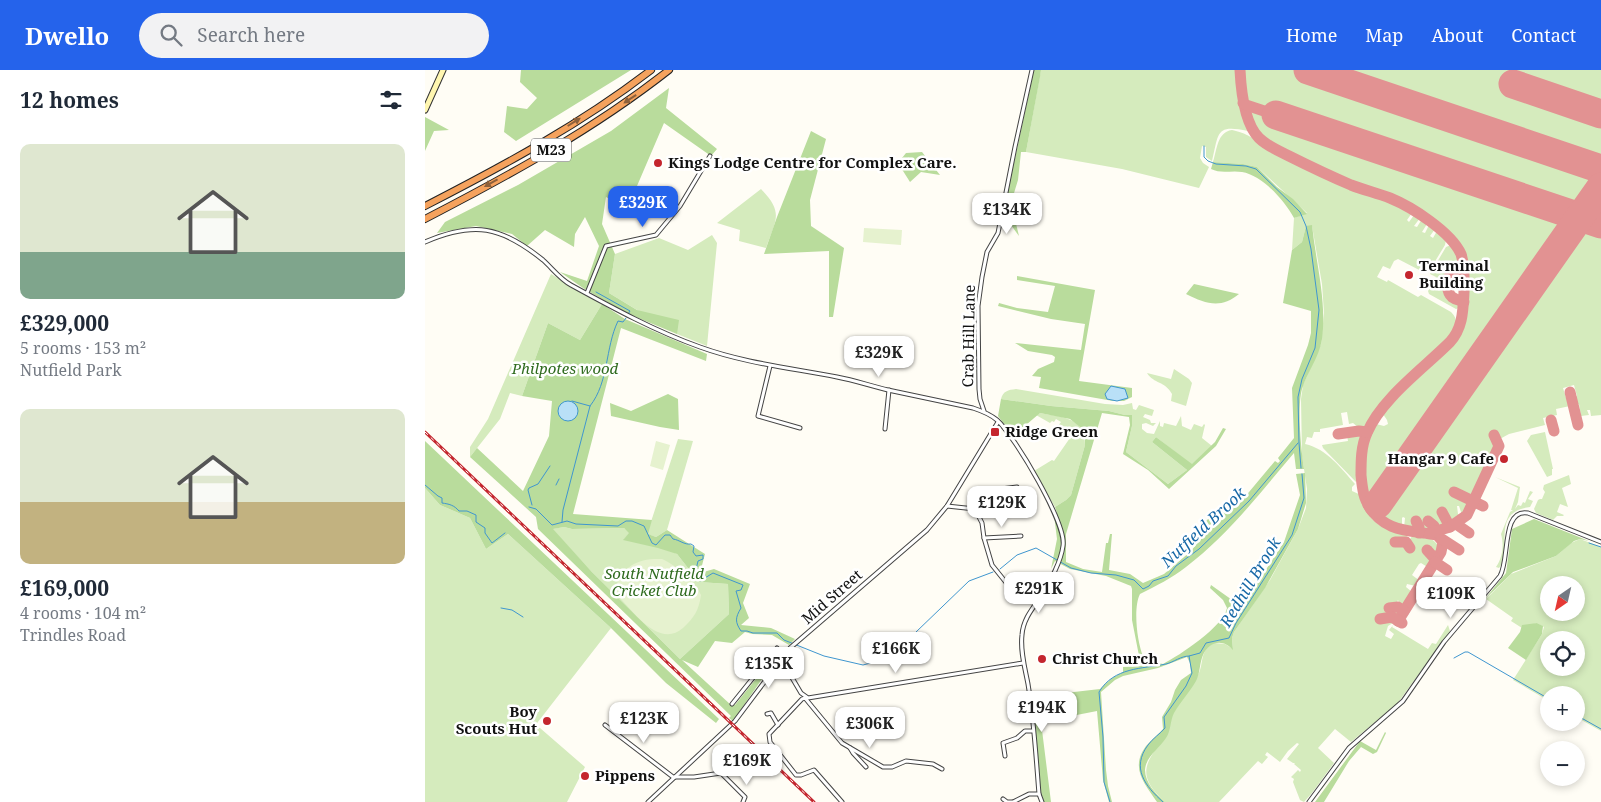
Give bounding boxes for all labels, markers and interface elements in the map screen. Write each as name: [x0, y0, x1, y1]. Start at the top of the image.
search box: [139, 13, 489, 58]
text: Dwello: [25, 19, 109, 52]
icon: search: [157, 21, 185, 49]
text: Search here: [197, 22, 305, 48]
text: Home: [1286, 23, 1337, 47]
text: Map: [1365, 23, 1403, 47]
text: About: [1431, 23, 1483, 47]
text: Contact: [1511, 23, 1576, 47]
text: 12 homes: [20, 86, 119, 114]
icon: filters: [377, 86, 405, 114]
one-way arrow: [623, 94, 636, 104]
one-way arrow: [568, 118, 581, 127]
road number: M23: [531, 138, 571, 162]
place label: Kings Lodge Centre for Complex Care.: [668, 152, 957, 172]
marker: Kings Lodge Centre for Complex Care.: [652, 157, 664, 169]
icon: home: [168, 177, 258, 267]
one-way arrow: [484, 179, 498, 188]
pin: £329K: [608, 186, 678, 228]
text: £329K: [619, 191, 667, 213]
pin: £134K: [972, 192, 1042, 235]
text: £134K: [983, 198, 1031, 220]
place label: Terminal Building: [1419, 255, 1490, 292]
marker: Terminal Building: [1403, 269, 1415, 281]
street label: Crab Hill Lane: [957, 284, 979, 388]
text: £329,000: [20, 309, 109, 337]
pin: £329K: [844, 336, 914, 378]
text: 5 rooms · 153 m²: [20, 337, 146, 359]
text: £329K: [855, 341, 903, 363]
park label: Philpotes wood: [511, 358, 619, 378]
text: Nutfield Park: [20, 359, 122, 381]
place label: Ridge Green: [1005, 421, 1098, 441]
marker: Ridge Green: [989, 426, 1001, 438]
icon: home: [168, 442, 258, 532]
place label: Hangar 9 Cafe: [1387, 448, 1494, 468]
marker: Hangar 9 Cafe: [1498, 453, 1510, 465]
water label: Nutfield Brook: [1155, 481, 1251, 573]
pin: £129K: [967, 486, 1037, 528]
text: £129K: [978, 491, 1026, 513]
water label: Redhill Brook: [1214, 532, 1286, 632]
park label: South Nutfield Cricket Club: [604, 563, 704, 600]
street label: Mid Street: [797, 564, 866, 628]
pin: £291K: [1004, 572, 1074, 614]
text: £169,000: [20, 574, 109, 602]
pin: £109K: [1416, 576, 1486, 619]
north arrow: [1540, 576, 1585, 621]
map controls: [1540, 576, 1585, 786]
text: £291K: [1015, 577, 1063, 599]
text: £109K: [1427, 582, 1475, 604]
text: 4 rooms · 104 m²: [20, 602, 146, 624]
text: Trindles Road: [20, 624, 126, 646]
button: locate: [1540, 631, 1585, 676]
pin: £166K: [861, 632, 931, 674]
text: £166K: [872, 637, 920, 659]
pin: £135K: [734, 646, 804, 689]
place label: Christ Church: [1052, 648, 1158, 668]
text: £135K: [745, 652, 793, 674]
marker: Christ Church: [1036, 653, 1048, 665]
button: +: [1540, 686, 1585, 731]
pin: £194K: [1007, 690, 1077, 733]
text: £194K: [1018, 696, 1066, 718]
place label: Boy Scouts Hut: [456, 701, 537, 738]
pin: £123K: [609, 702, 679, 744]
pin: £306K: [835, 706, 905, 749]
text: £123K: [620, 707, 668, 729]
text: £306K: [846, 712, 894, 734]
marker: Boy Scouts Hut: [541, 715, 553, 727]
button: −: [1540, 741, 1585, 786]
pin: £169K: [712, 744, 782, 786]
text: £169K: [723, 749, 771, 771]
place label: Pippens: [595, 765, 655, 785]
marker: Pippens: [579, 770, 591, 782]

